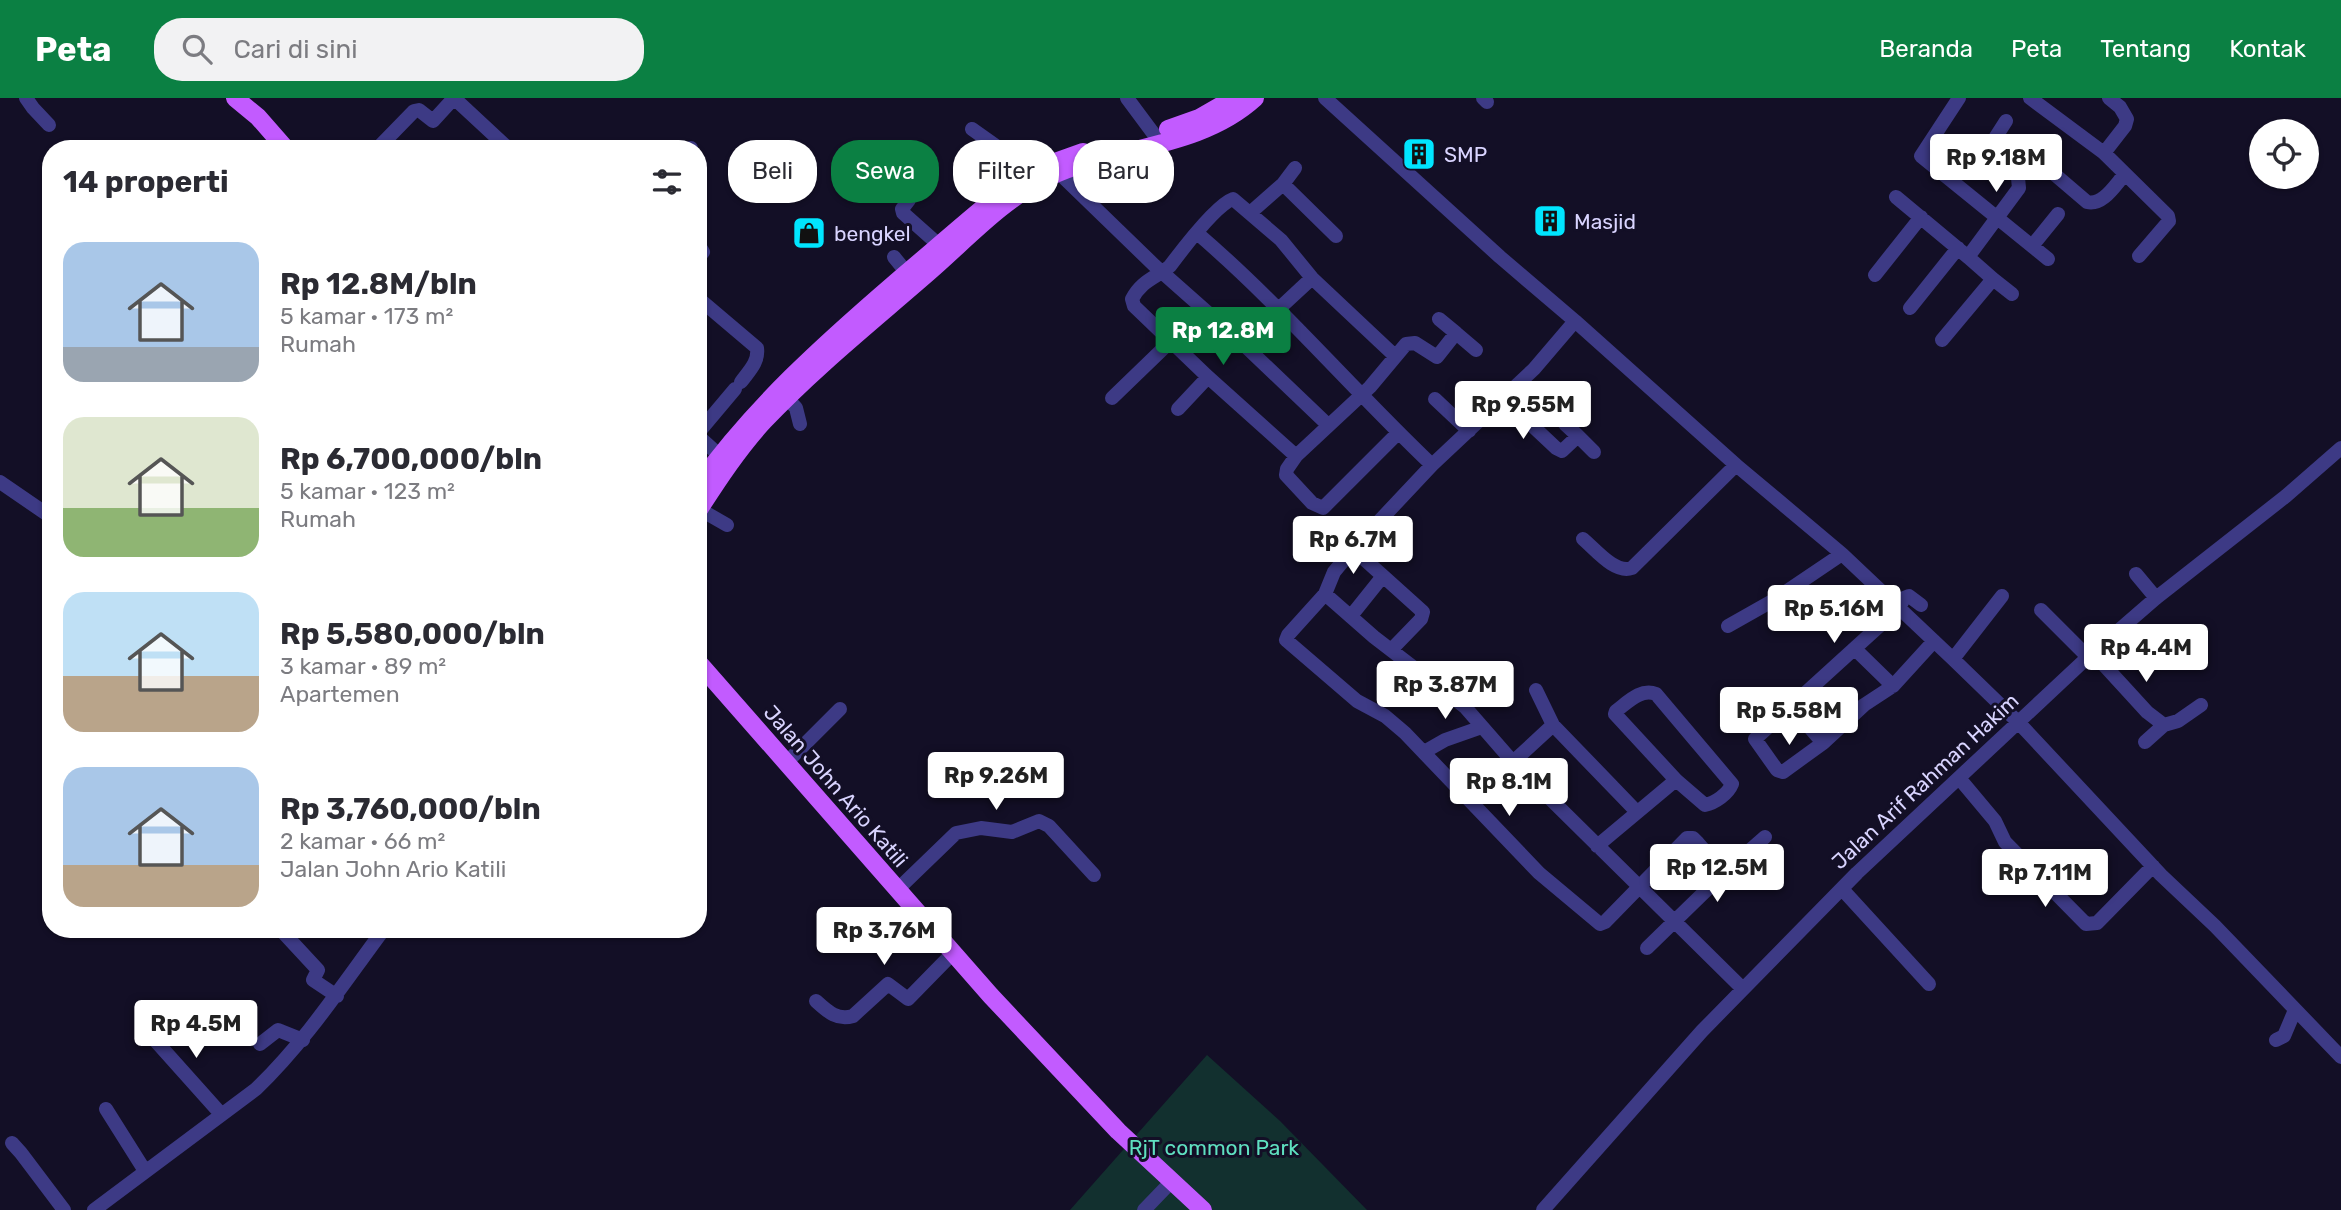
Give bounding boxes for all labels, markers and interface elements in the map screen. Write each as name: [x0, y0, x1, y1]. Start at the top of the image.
search box: [154, 18, 644, 81]
text: Peta: [35, 30, 112, 69]
icon: search: [178, 30, 216, 68]
text: Cari di sini: [234, 34, 357, 65]
text: Beranda: [1879, 35, 1973, 63]
text: Peta: [2011, 35, 2062, 63]
text: Tentang: [2100, 35, 2191, 63]
text: Kontak: [2229, 35, 2306, 63]
map controls: [2249, 119, 2319, 189]
button: locate: [2249, 119, 2319, 189]
pin: Rp 9.18M: [1924, 134, 2068, 194]
building icon: SMP: [1400, 135, 1438, 173]
chip: Beli: [728, 140, 817, 203]
chip: Sewa: [831, 140, 939, 203]
chip: Filter: [953, 140, 1059, 203]
chip: Baru: [1073, 140, 1174, 203]
place label: SMP: [1444, 142, 1487, 167]
text: Rp 9.18M: [1946, 143, 2046, 171]
icon: filters: [648, 163, 686, 201]
text: 14 properti: [63, 164, 229, 200]
building icon: Masjid: [1531, 202, 1569, 240]
place label: Masjid: [1574, 209, 1636, 234]
shop icon: bengkel: [790, 214, 828, 252]
place label: bengkel: [834, 221, 911, 246]
text: Rp 12.8M/bln: [280, 266, 477, 302]
icon: home: [119, 270, 203, 354]
text: 5 kamar · 173 m²: [280, 302, 453, 330]
pin: Rp 12.8M: [1151, 308, 1295, 367]
text: Rp 12.8M: [1172, 316, 1274, 344]
text: Rumah: [280, 330, 356, 358]
pin: Rp 9.55M: [1451, 382, 1595, 441]
text: Rp 9.55M: [1471, 390, 1575, 418]
text: Rp 6,700,000/bln: [280, 441, 542, 477]
icon: home: [119, 445, 203, 529]
text: 5 kamar · 123 m²: [280, 477, 455, 505]
text: Rumah: [280, 505, 356, 533]
pin: Rp 6.7M: [1288, 517, 1418, 576]
text: Rp 6.7M: [1309, 525, 1397, 553]
pin: Rp 5.16M: [1762, 586, 1906, 645]
text: Rp 5.16M: [1784, 594, 1884, 622]
text: Rp 5,580,000/bln: [280, 616, 545, 652]
icon: home: [119, 620, 203, 704]
pin: Rp 4.4M: [2081, 624, 2211, 684]
text: Rp 4.4M: [2100, 633, 2192, 661]
text: 3 kamar · 89 m²: [280, 652, 446, 680]
pin: Rp 3.87M: [1373, 662, 1517, 721]
text: Rp 3.87M: [1393, 670, 1497, 698]
text: Apartemen: [280, 680, 400, 708]
pin: Rp 5.58M: [1717, 688, 1861, 747]
street label: Jalan Arif Rahman Hakim: [1826, 688, 2024, 874]
text: Rp 5.58M: [1736, 696, 1842, 724]
street label: Jalan John Ario Katili: [759, 700, 913, 872]
pin: Rp 9.26M: [924, 752, 1068, 812]
pin: Rp 8.1M: [1444, 758, 1574, 818]
text: Rp 9.26M: [944, 761, 1048, 789]
text: Rp 8.1M: [1466, 767, 1552, 795]
text: Rp 3,760,000/bln: [280, 791, 541, 827]
icon: home: [119, 795, 203, 879]
text: 2 kamar · 66 m²: [280, 827, 445, 855]
pin: Rp 12.5M: [1645, 844, 1789, 904]
pin: Rp 7.11M: [1973, 850, 2117, 909]
text: Rp 12.5M: [1666, 853, 1768, 881]
text: Jalan John Ario Katili: [280, 855, 506, 883]
text: Rp 7.11M: [1998, 858, 2092, 886]
pin: Rp 3.76M: [812, 908, 956, 967]
text: Rp 3.76M: [833, 916, 935, 944]
pin: Rp 4.5M: [131, 1000, 261, 1060]
text: Rp 4.5M: [150, 1009, 242, 1037]
park label: RjT common Park: [1129, 1135, 1299, 1160]

